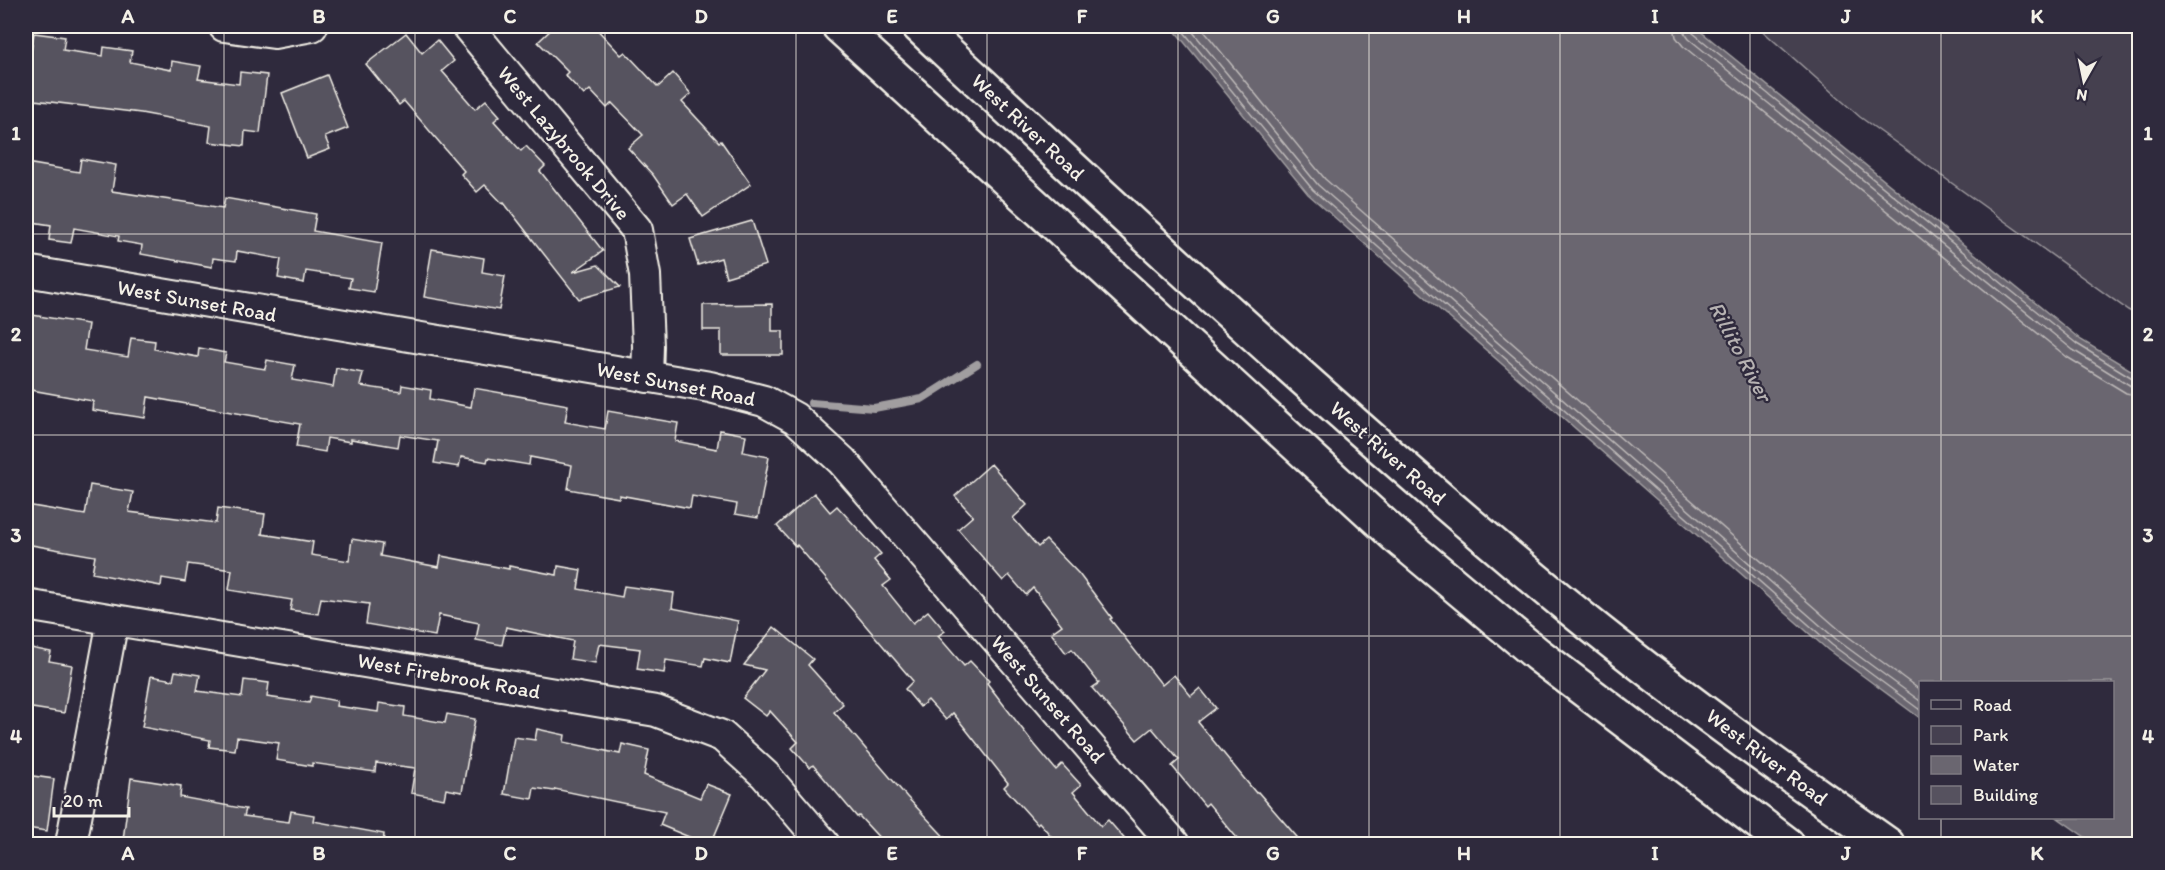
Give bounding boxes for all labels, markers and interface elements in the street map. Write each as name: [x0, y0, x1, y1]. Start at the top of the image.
text: A: [121, 4, 135, 28]
text: B: [313, 4, 326, 28]
text: C: [504, 4, 517, 28]
text: D: [694, 4, 708, 28]
text: E: [886, 4, 898, 28]
text: F: [1077, 4, 1088, 28]
text: G: [1266, 4, 1280, 28]
text: H: [1457, 4, 1471, 28]
text: I: [1651, 4, 1659, 28]
text: J: [1840, 4, 1851, 28]
text: K: [2031, 4, 2045, 28]
north arrow: [2054, 51, 2114, 111]
street label: West Lazybrook Drive: [493, 61, 636, 225]
street label: West River Road: [967, 68, 1090, 185]
text: N: [2075, 85, 2089, 106]
text: 1: [11, 121, 21, 145]
text: 1: [2143, 121, 2153, 145]
street label: West Sunset Road: [115, 274, 279, 327]
water label: Rillito River: [1703, 297, 1779, 408]
text: 2: [11, 322, 22, 346]
text: 2: [2143, 322, 2154, 346]
street label: West Sunset Road: [594, 356, 758, 411]
street label: West River Road: [1325, 395, 1452, 510]
text: 3: [11, 523, 22, 547]
text: 3: [2143, 523, 2154, 547]
street label: West Sunset Road: [986, 630, 1111, 768]
street label: West Firebrook Road: [356, 647, 543, 704]
legend: [1919, 681, 2114, 819]
text: Road: [1973, 694, 2012, 716]
street label: West River Road: [1702, 703, 1833, 810]
text: 4: [10, 724, 22, 748]
text: Park: [1973, 724, 2008, 746]
text: 4: [2142, 724, 2154, 748]
text: Water: [1973, 754, 2019, 776]
scale bar: [54, 780, 129, 818]
text: Building: [1973, 784, 2039, 806]
text: 20 m: [63, 790, 103, 812]
text: A: [121, 841, 135, 865]
text: B: [313, 841, 326, 865]
text: C: [504, 841, 517, 865]
text: D: [694, 841, 708, 865]
text: E: [886, 841, 898, 865]
text: F: [1077, 841, 1088, 865]
text: G: [1266, 841, 1280, 865]
text: H: [1457, 841, 1471, 865]
text: I: [1651, 841, 1659, 865]
text: J: [1840, 841, 1851, 865]
text: K: [2031, 841, 2045, 865]

